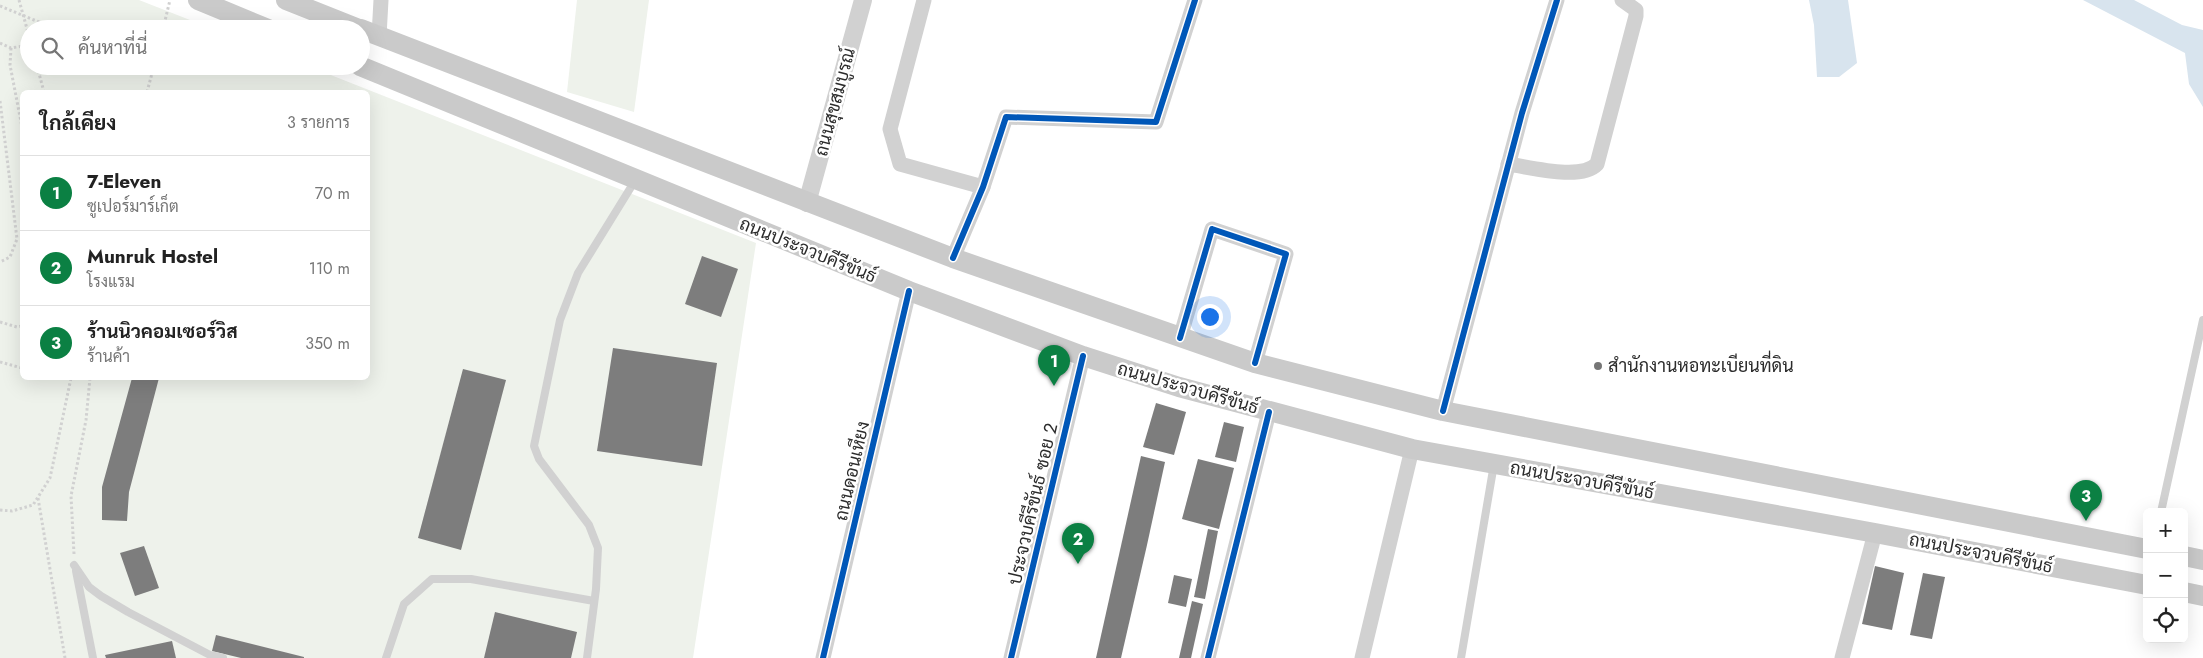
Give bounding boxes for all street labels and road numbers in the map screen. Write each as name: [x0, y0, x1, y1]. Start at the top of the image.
street label: ถนนสุขสมบูรณ์: [808, 45, 862, 159]
street label: ถนนประจวบคีรีขันธ์: [736, 211, 881, 289]
street label: ถนนประจวบคีรีขันธ์: [1114, 355, 1262, 421]
street label: ถนนดอนเหียง: [828, 419, 876, 523]
street label: ประจวบคีรีขันธ์ ซอย 2: [1002, 420, 1064, 588]
street label: ถนนประจวบคีรีขันธ์: [1508, 455, 1656, 506]
street label: ถนนประจวบคีรีขันธ์: [1907, 526, 2055, 580]

